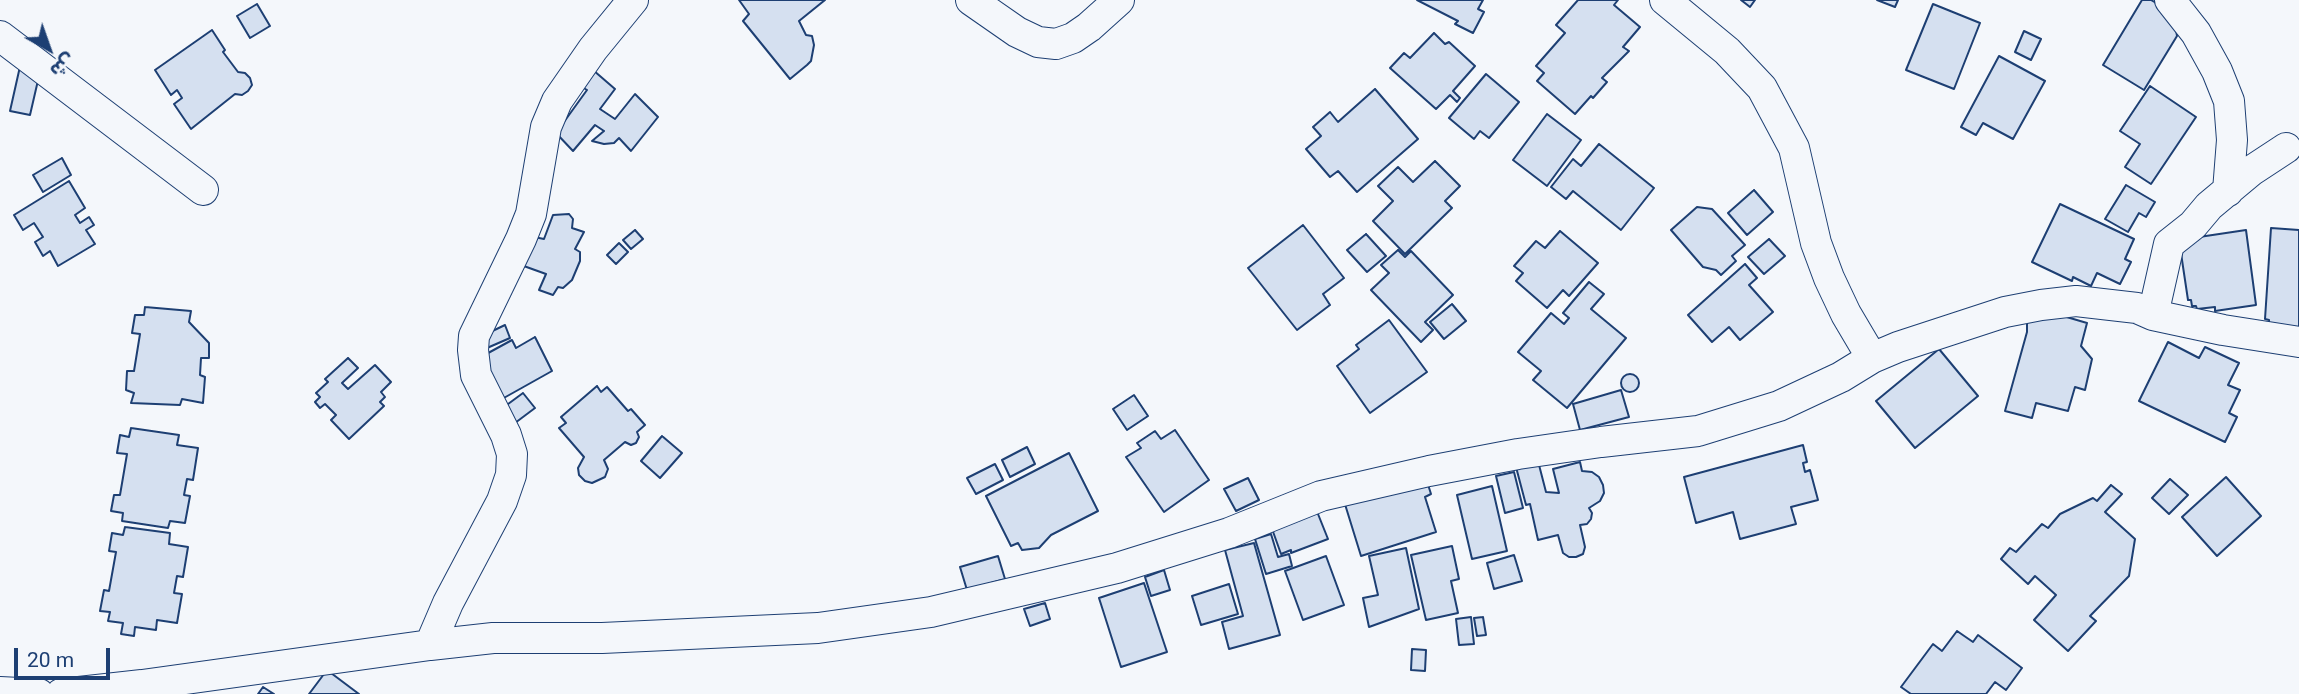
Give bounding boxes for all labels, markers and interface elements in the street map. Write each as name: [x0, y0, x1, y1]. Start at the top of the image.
north arrow: [14, 14, 84, 84]
text: ش: [45, 48, 80, 83]
scale bar: [18, 634, 114, 678]
text: 20 m: [27, 648, 74, 672]

